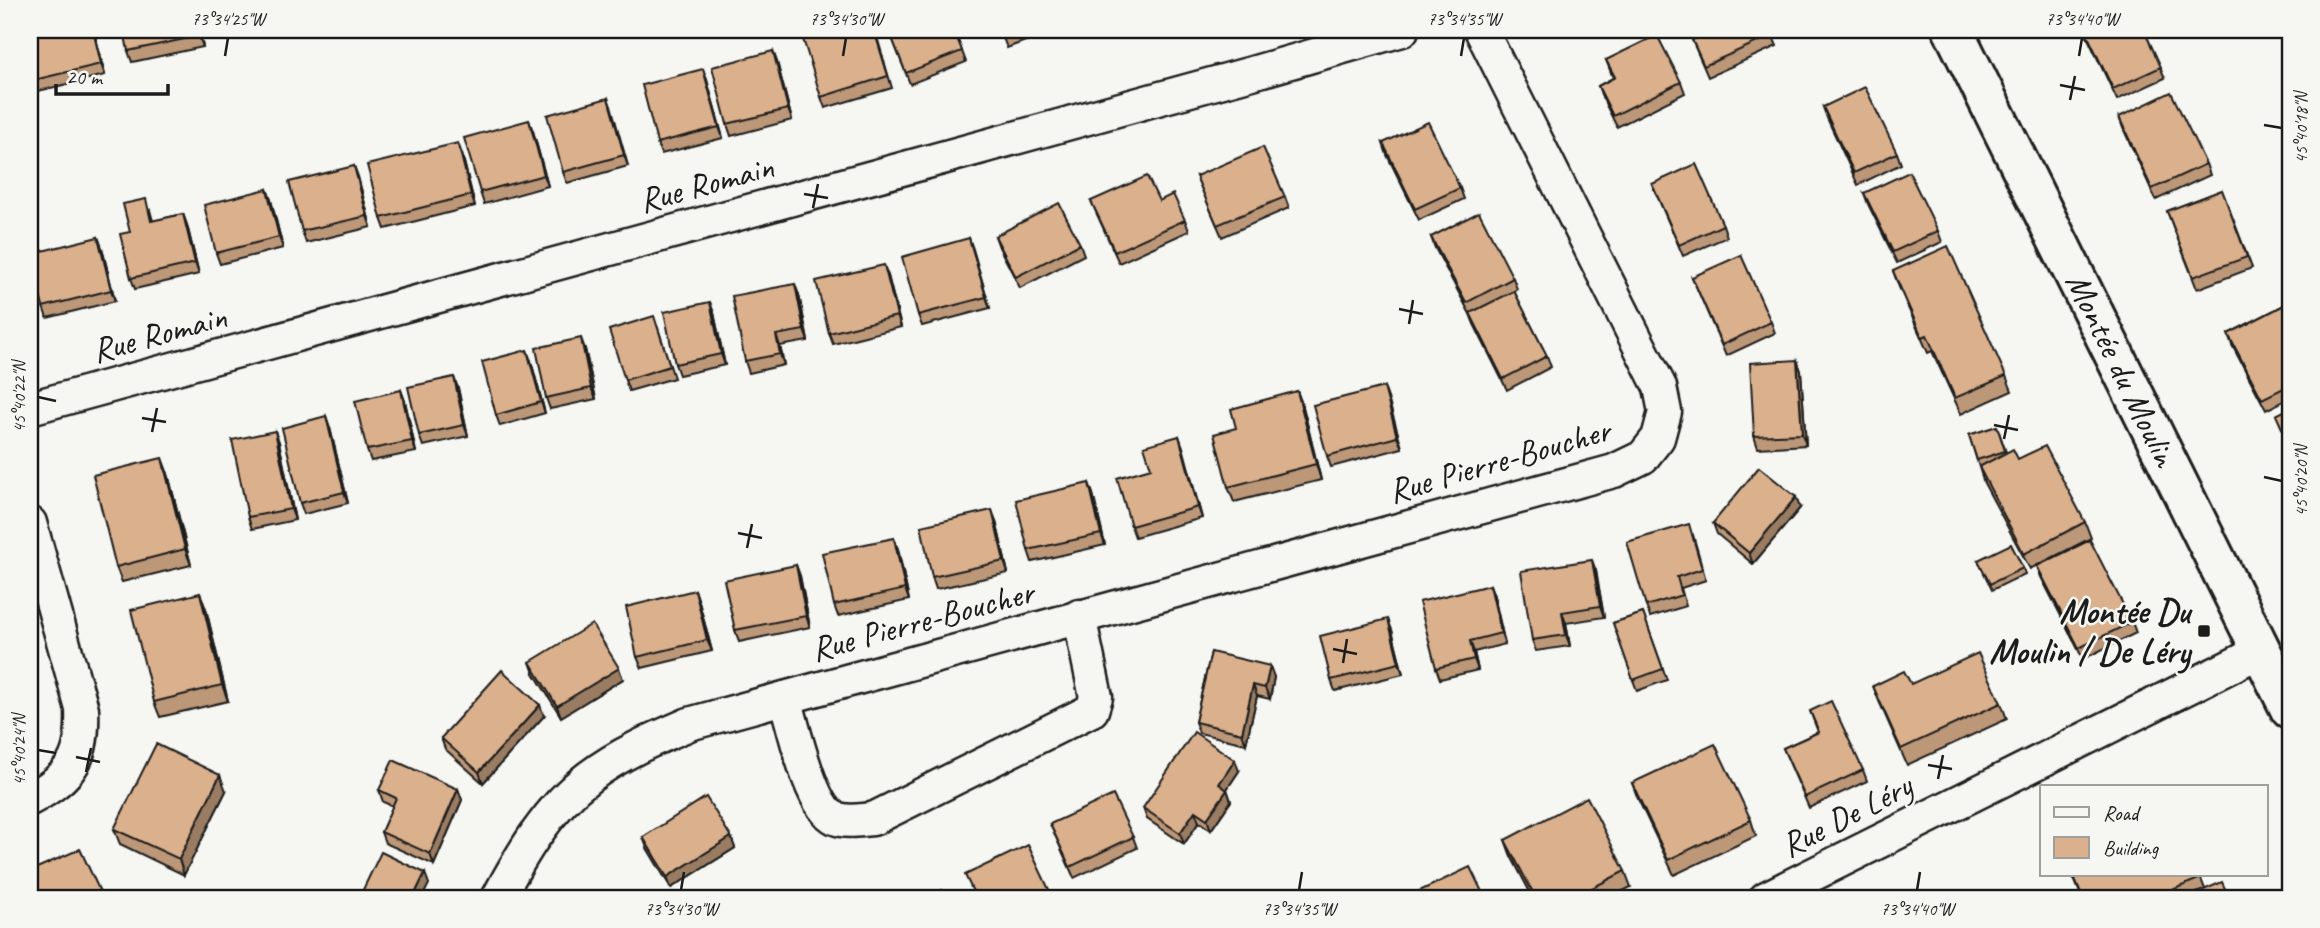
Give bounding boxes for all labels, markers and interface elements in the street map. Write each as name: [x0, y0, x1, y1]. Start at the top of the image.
text: 73°34'25"W: [191, 8, 268, 30]
text: 73°34'30"W: [809, 8, 886, 30]
text: 73°34'35"W: [1427, 8, 1504, 30]
text: 73°34'40"W: [2045, 8, 2122, 30]
scale bar: [56, 52, 168, 96]
text: 20 m: [66, 64, 104, 90]
text: 45°40'18"N: [2290, 89, 2312, 163]
street label: Rue Romain: [634, 144, 779, 223]
street label: Montée du Moulin: [2055, 265, 2189, 475]
street label: Rue Romain: [87, 294, 232, 373]
text: 45°40'22"N: [8, 358, 30, 432]
street label: Rue Pierre-Boucher: [1383, 407, 1618, 514]
text: 45°40'20"N: [2290, 442, 2312, 516]
street label: Rue Pierre-Boucher: [806, 569, 1041, 672]
place label: Montée Du Moulin / De Léry: [1989, 589, 2193, 674]
marker: Montée Du Moulin / De Léry: [2196, 623, 2212, 639]
text: 45°40'24"N: [8, 711, 30, 785]
street label: Rue De Léry: [1773, 762, 1921, 868]
legend: [2040, 785, 2268, 876]
text: Road: [2103, 800, 2142, 826]
text: Building: [2103, 835, 2160, 861]
text: 73°34'30"W: [644, 898, 721, 920]
text: 73°34'35"W: [1262, 898, 1339, 920]
text: 73°34'40"W: [1880, 898, 1957, 920]

